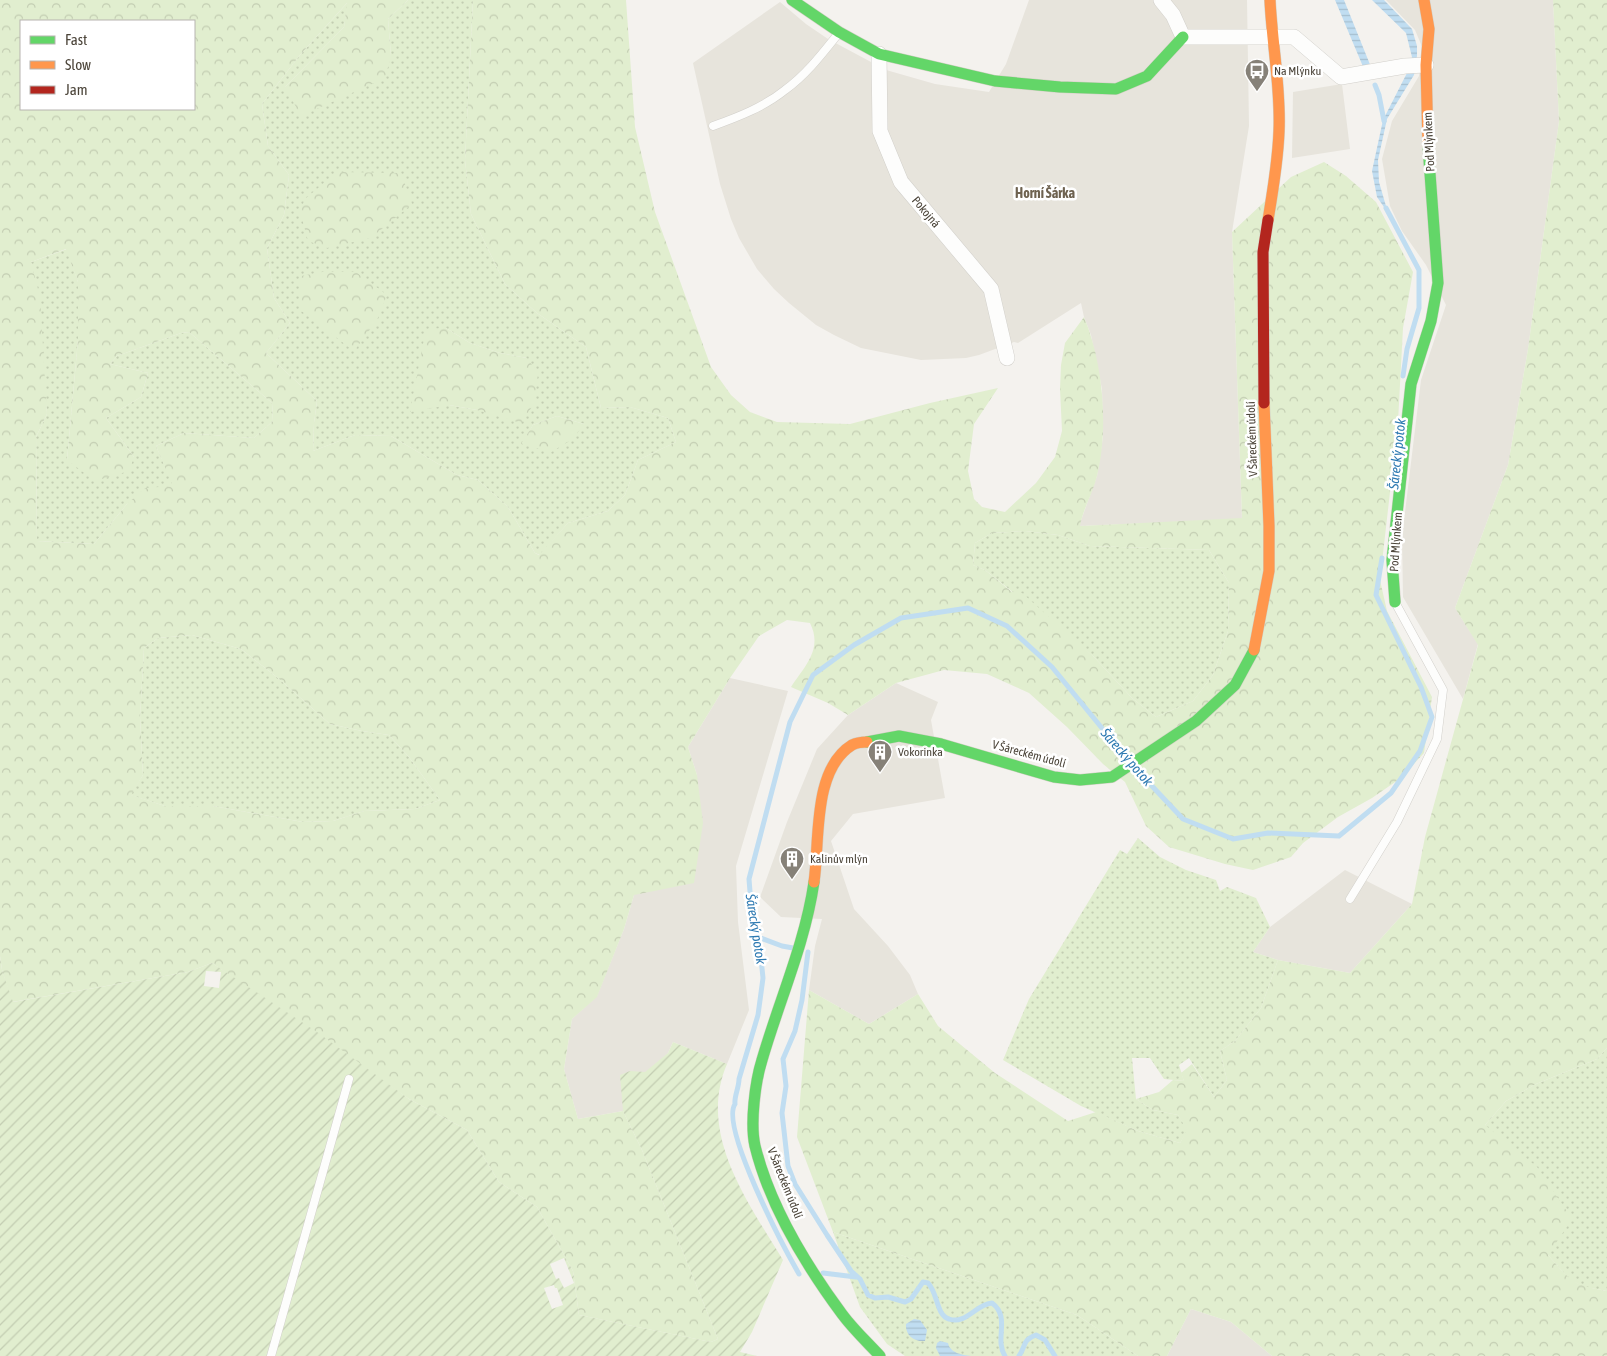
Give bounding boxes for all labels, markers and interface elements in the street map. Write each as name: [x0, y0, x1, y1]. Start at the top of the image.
legend: [20, 20, 195, 110]
text: Fast: [65, 31, 87, 48]
text: Slow: [65, 56, 91, 73]
bus stop icon: Na Mlýnku: [1244, 58, 1270, 92]
place label: Na Mlýnku: [1274, 64, 1321, 78]
text: Jam: [65, 81, 88, 98]
street label: Pod Mlýnkem: [1420, 112, 1438, 172]
district label: Horní Šárka: [1015, 185, 1075, 201]
street label: Pokojná: [909, 194, 943, 230]
street label: V Šáreckém údolí: [1244, 401, 1260, 477]
water label: Šárecký potok: [1385, 417, 1409, 491]
street label: Pod Mlýnkem: [1387, 512, 1405, 572]
water label: Šárecký potok: [1097, 724, 1157, 790]
street label: V Šáreckém údolí: [991, 737, 1067, 771]
building icon: Vokorinka: [867, 739, 893, 773]
place label: Vokorinka: [898, 745, 943, 759]
building icon: Kalinův mlýn: [779, 846, 805, 880]
place label: Kalinův mlýn: [810, 852, 868, 866]
water label: Šárecký potok: [742, 892, 770, 966]
street label: V Šáreckém údolí: [764, 1145, 806, 1221]

